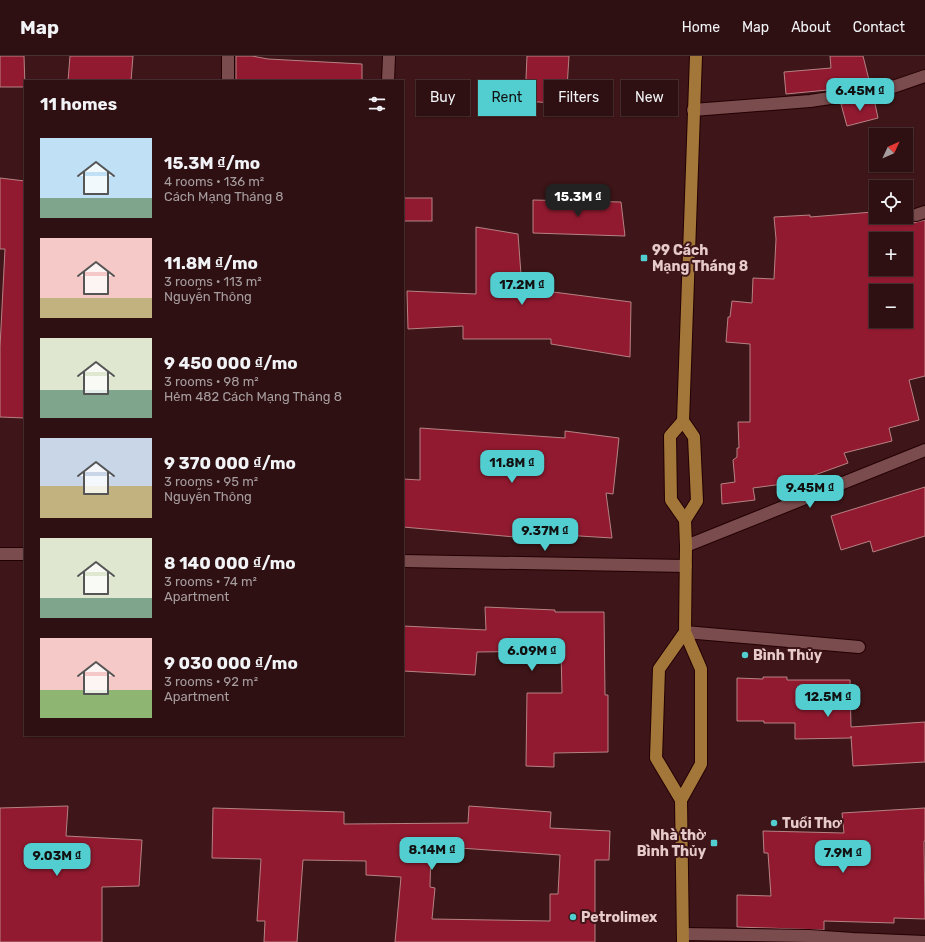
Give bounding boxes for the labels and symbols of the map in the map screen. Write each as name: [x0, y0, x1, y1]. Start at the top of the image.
pin: 6.45M ₫: [823, 78, 897, 112]
north arrow: [869, 128, 913, 172]
pin: 15.3M ₫: [541, 184, 615, 218]
place label: 99 Cách Mạng Tháng 8: [652, 242, 748, 275]
marker: 99 Cách Mạng Tháng 8: [639, 253, 649, 263]
pin: 17.2M ₫: [485, 272, 559, 306]
pin: 11.8M ₫: [475, 450, 549, 484]
pin: 9.45M ₫: [773, 475, 847, 509]
pin: 9.37M ₫: [508, 518, 582, 552]
pin: 6.09M ₫: [495, 638, 569, 672]
place label: Bình Thủy: [753, 647, 823, 664]
marker: Bình Thủy: [740, 650, 750, 660]
pin: 12.5M ₫: [791, 684, 865, 718]
place label: Tuổi Thơ: [782, 815, 842, 832]
marker: Tuổi Thơ: [769, 818, 779, 828]
place label: Nhà thờ Bình Thủy: [637, 827, 707, 860]
pin: 8.14M ₫: [395, 837, 469, 871]
marker: Nhà thờ Bình Thủy: [709, 838, 719, 848]
pin: 7.9M ₫: [810, 840, 876, 874]
pin: 9.03M ₫: [20, 843, 94, 877]
place label: Petrolimex: [581, 909, 658, 926]
marker: Petrolimex: [568, 912, 578, 922]

